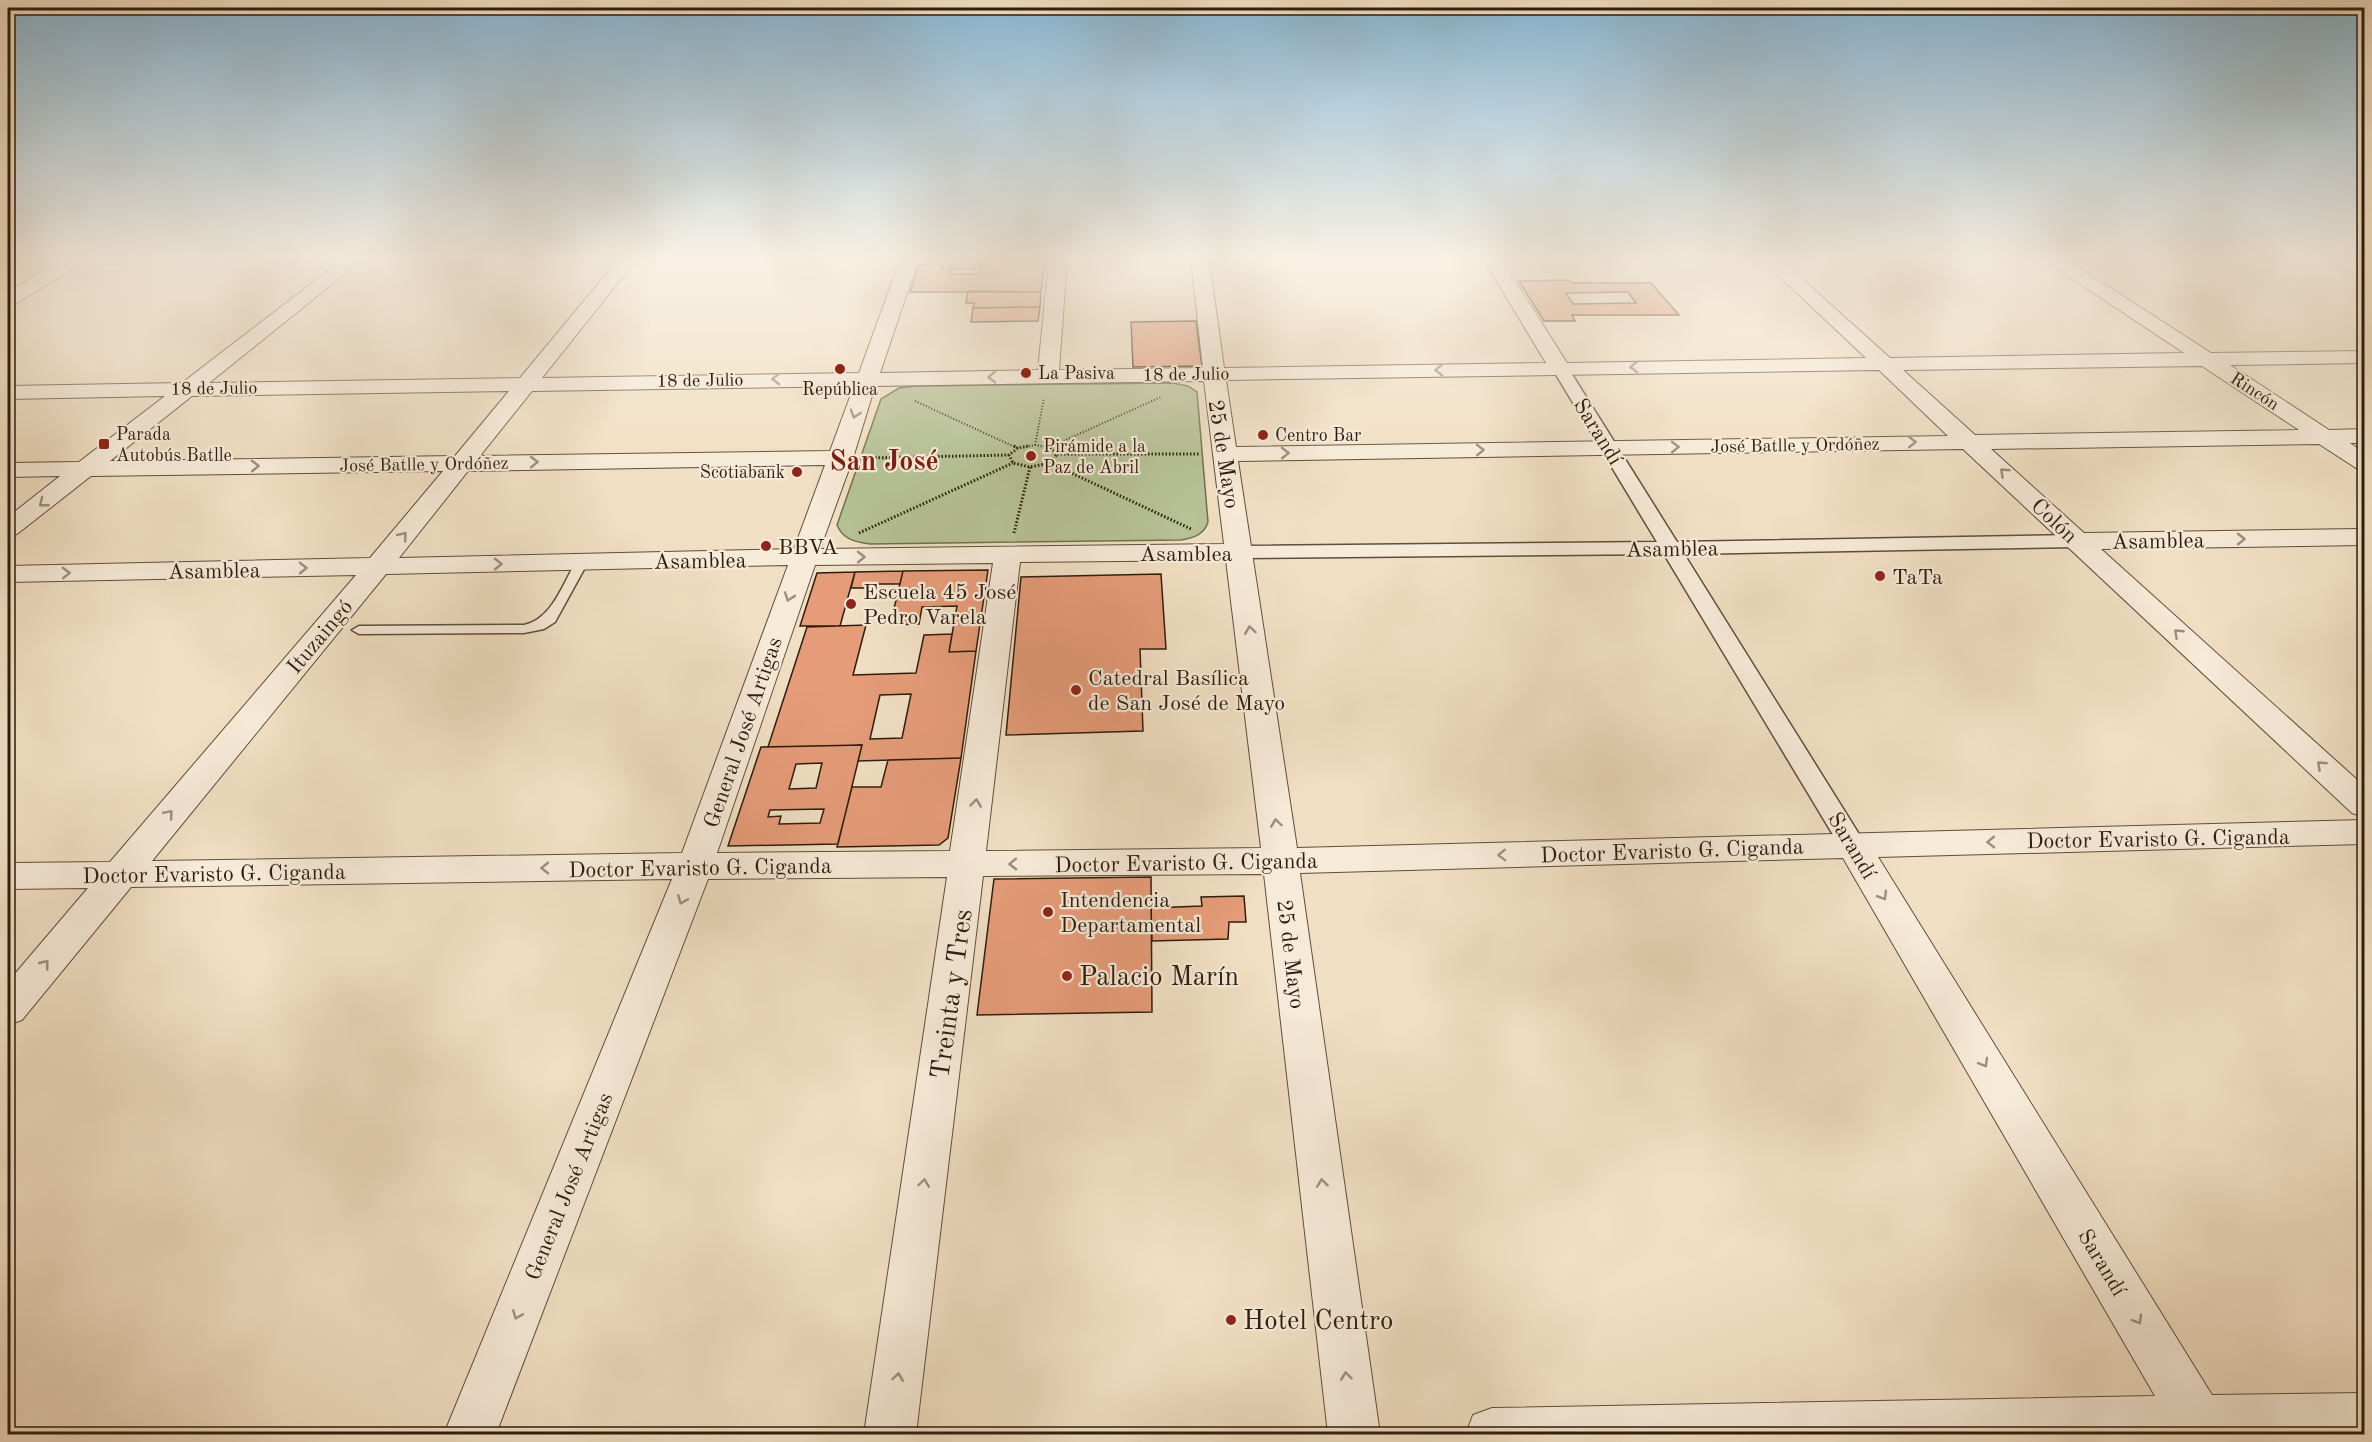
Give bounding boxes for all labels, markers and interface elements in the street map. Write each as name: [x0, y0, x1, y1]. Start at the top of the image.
one-way arrow: [1630, 361, 1639, 373]
marker: República: [833, 362, 847, 376]
one-way arrow: [1435, 364, 1444, 376]
place label: La Pasiva: [1038, 365, 1115, 383]
street label: 18 de Julio: [1143, 365, 1230, 385]
marker: La Pasiva: [1019, 366, 1033, 380]
one-way arrow: [988, 370, 997, 383]
street label: Rincón: [2227, 370, 2282, 414]
street label: 18 de Julio: [657, 371, 744, 391]
one-way arrow: [772, 373, 781, 385]
street label: 18 de Julio: [171, 379, 258, 399]
place label: República: [802, 381, 878, 399]
street label: Sarandí: [1568, 395, 1627, 470]
street label: 25 de Mayo: [1204, 398, 1242, 510]
one-way arrow: [849, 408, 862, 419]
place label: Parada Autobús Batlle: [116, 426, 232, 465]
place label: Centro Bar: [1275, 427, 1362, 445]
marker: Centro Bar: [1256, 428, 1270, 442]
street label: José Batlle y Ordóñez: [1710, 436, 1880, 456]
one-way arrow: [1907, 436, 1916, 449]
marker: Parada Autobús Batlle: [97, 437, 111, 451]
place label: Pirámide a la Paz de Abril: [1043, 438, 1146, 477]
one-way arrow: [1670, 441, 1679, 454]
one-way arrow: [1475, 444, 1484, 457]
one-way arrow: [1280, 447, 1289, 459]
district label: San José: [829, 449, 939, 477]
marker: Pirámide a la Paz de Abril: [1024, 449, 1038, 463]
street label: José Batlle y Ordóñez: [339, 455, 509, 475]
one-way arrow: [529, 456, 538, 469]
one-way arrow: [250, 460, 259, 473]
place label: Scotiabank: [700, 464, 785, 482]
marker: Scotiabank: [790, 465, 804, 479]
one-way arrow: [2000, 469, 2011, 480]
one-way arrow: [38, 495, 49, 506]
street label: Colón: [2026, 495, 2081, 548]
street label: Asamblea: [2111, 530, 2205, 554]
one-way arrow: [395, 532, 406, 543]
one-way arrow: [2236, 533, 2245, 545]
place label: BBVA: [778, 537, 838, 559]
street label: Asamblea: [1625, 538, 1719, 562]
marker: BBVA: [759, 539, 773, 553]
street label: Asamblea: [1140, 544, 1233, 566]
street label: Asamblea: [653, 550, 747, 574]
one-way arrow: [856, 550, 865, 563]
one-way arrow: [493, 558, 502, 570]
street label: Asamblea: [167, 560, 261, 584]
one-way arrow: [298, 562, 307, 574]
one-way arrow: [61, 567, 70, 579]
place label: TaTa: [1892, 567, 1943, 589]
marker: TaTa: [1873, 569, 1887, 583]
place label: Escuela 45 José Pedro Varela: [863, 582, 1016, 629]
one-way arrow: [784, 591, 797, 602]
street label: Ituzaingó: [283, 596, 358, 679]
marker: Escuela 45 José Pedro Varela: [844, 597, 858, 611]
one-way arrow: [1244, 625, 1256, 634]
one-way arrow: [2174, 629, 2185, 640]
street label: General José Artigas: [701, 634, 787, 831]
place label: Catedral Basílica de San José de Mayo: [1088, 668, 1285, 715]
marker: Catedral Basílica de San José de Mayo: [1069, 683, 1083, 697]
one-way arrow: [2318, 761, 2328, 772]
one-way arrow: [970, 798, 982, 807]
street label: Sarandí: [1823, 809, 1880, 884]
one-way arrow: [162, 810, 173, 821]
one-way arrow: [1270, 818, 1282, 828]
street label: Doctor Evaristo G. Ciganda: [2026, 827, 2290, 853]
street label: Doctor Evaristo G. Ciganda: [1540, 836, 1804, 868]
one-way arrow: [1987, 836, 1996, 848]
one-way arrow: [1498, 849, 1507, 861]
street label: Doctor Evaristo G. Ciganda: [1054, 851, 1318, 877]
street label: Doctor Evaristo G. Ciganda: [568, 856, 832, 882]
one-way arrow: [1009, 858, 1018, 870]
street label: Doctor Evaristo G. Ciganda: [82, 862, 346, 888]
one-way arrow: [541, 862, 550, 874]
place label: Intendencia Departamental: [1060, 890, 1201, 937]
one-way arrow: [1876, 890, 1888, 900]
one-way arrow: [677, 894, 689, 905]
street label: 25 de Mayo: [1272, 898, 1308, 1010]
marker: Intendencia Departamental: [1041, 905, 1055, 919]
street label: Treinta y Tres: [927, 907, 978, 1081]
one-way arrow: [37, 960, 48, 971]
place label: Palacio Marín: [1079, 964, 1239, 991]
marker: Palacio Marín: [1060, 969, 1074, 983]
one-way arrow: [1976, 1057, 1988, 1067]
street label: General José Artigas: [522, 1090, 618, 1284]
one-way arrow: [1316, 1178, 1328, 1188]
one-way arrow: [918, 1179, 930, 1188]
street label: Sarandí: [2073, 1226, 2130, 1301]
place label: Hotel Centro: [1243, 1308, 1393, 1335]
one-way arrow: [512, 1309, 524, 1320]
marker: Hotel Centro: [1224, 1313, 1238, 1327]
one-way arrow: [2130, 1314, 2142, 1324]
one-way arrow: [891, 1372, 903, 1381]
one-way arrow: [1341, 1372, 1353, 1381]

